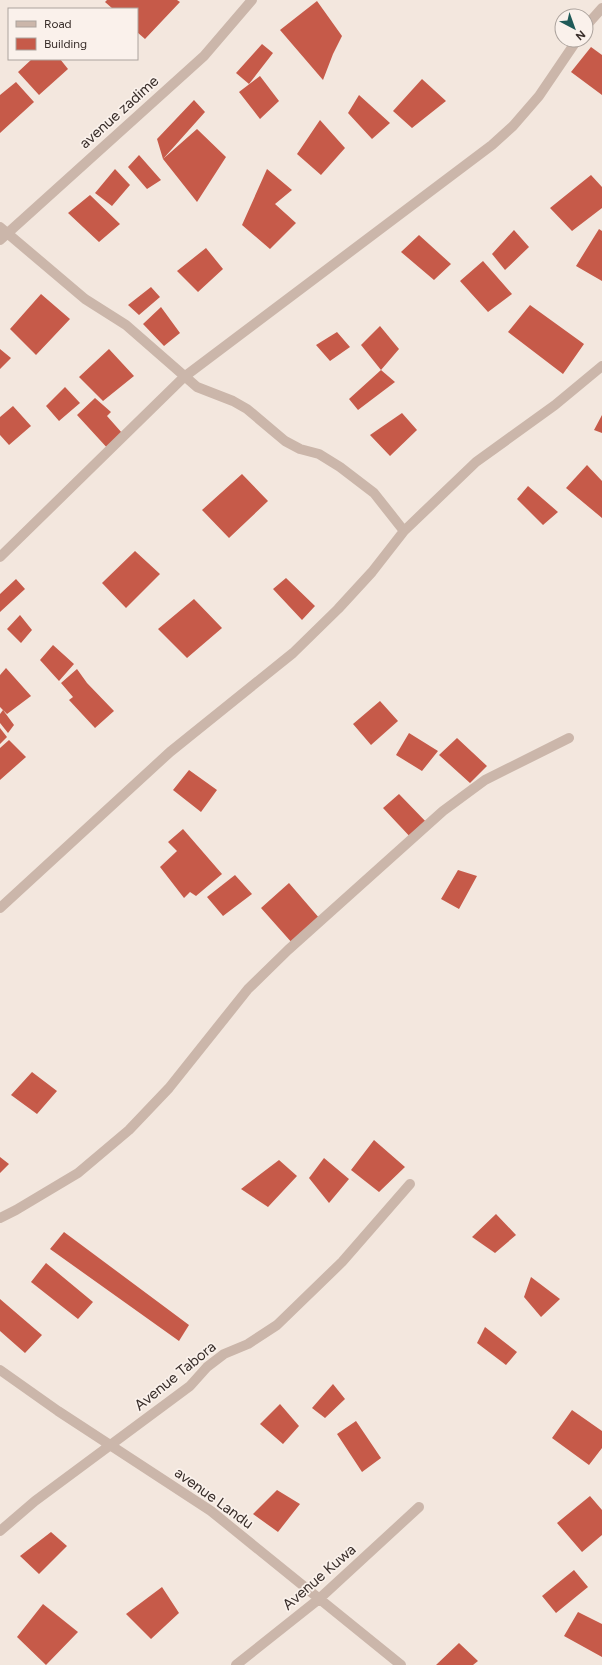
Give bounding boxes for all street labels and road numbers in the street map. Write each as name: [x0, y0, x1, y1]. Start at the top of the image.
street label: avenue zadime: [76, 72, 162, 152]
street label: Avenue Tabora: [131, 1338, 219, 1414]
street label: avenue Landu: [171, 1463, 257, 1533]
street label: Avenue Kuwa: [279, 1540, 359, 1614]

